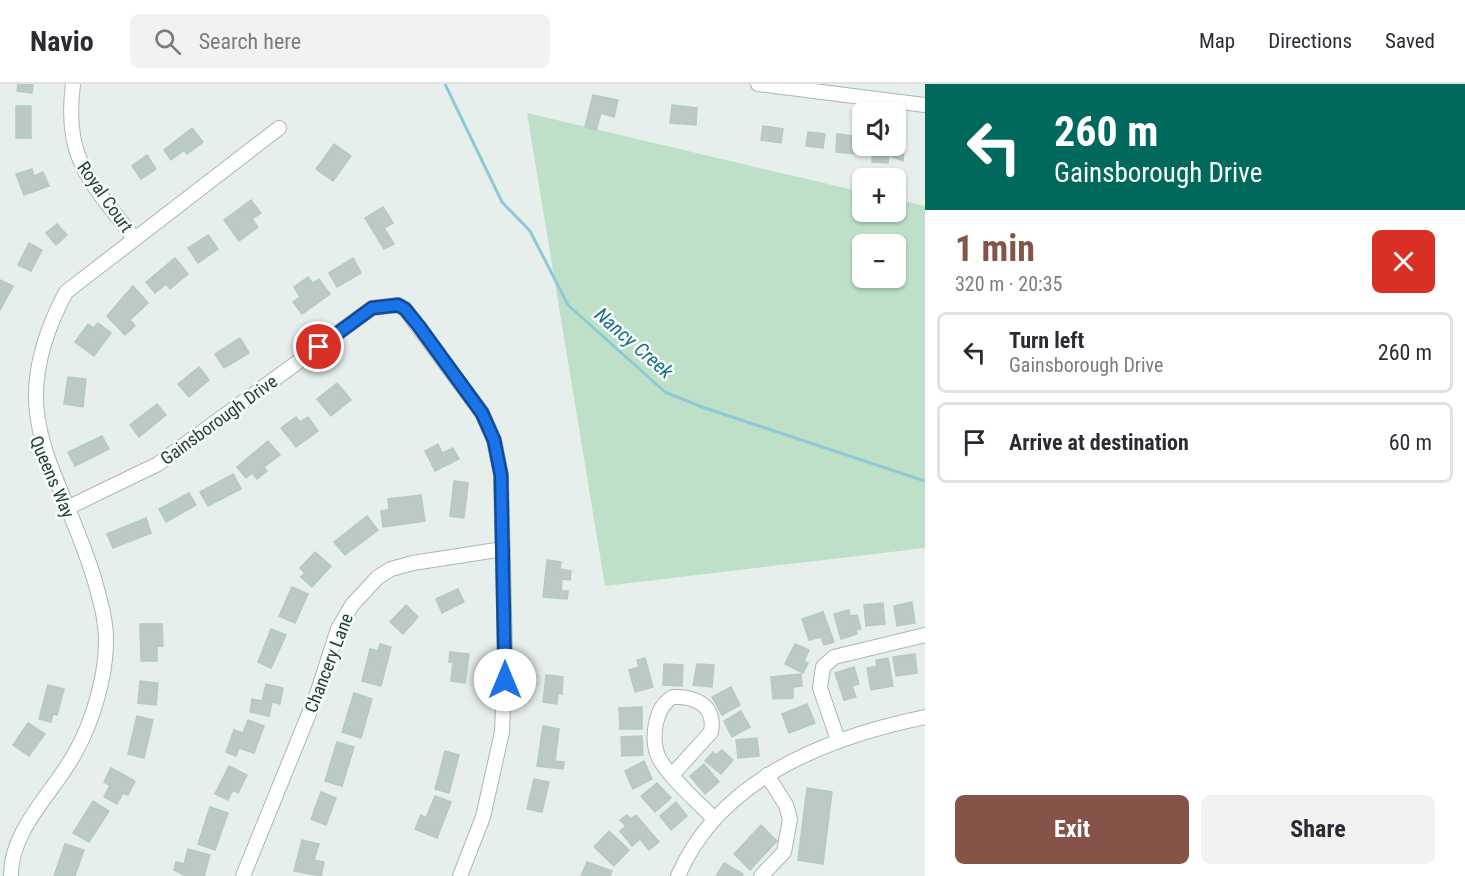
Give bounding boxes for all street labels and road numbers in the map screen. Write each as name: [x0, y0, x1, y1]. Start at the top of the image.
street label: Royal Court: [73, 157, 138, 236]
street label: Gainsborough Drive: [156, 370, 281, 469]
street label: Queens Way: [26, 433, 79, 521]
street label: Chancery Lane: [300, 610, 357, 715]

